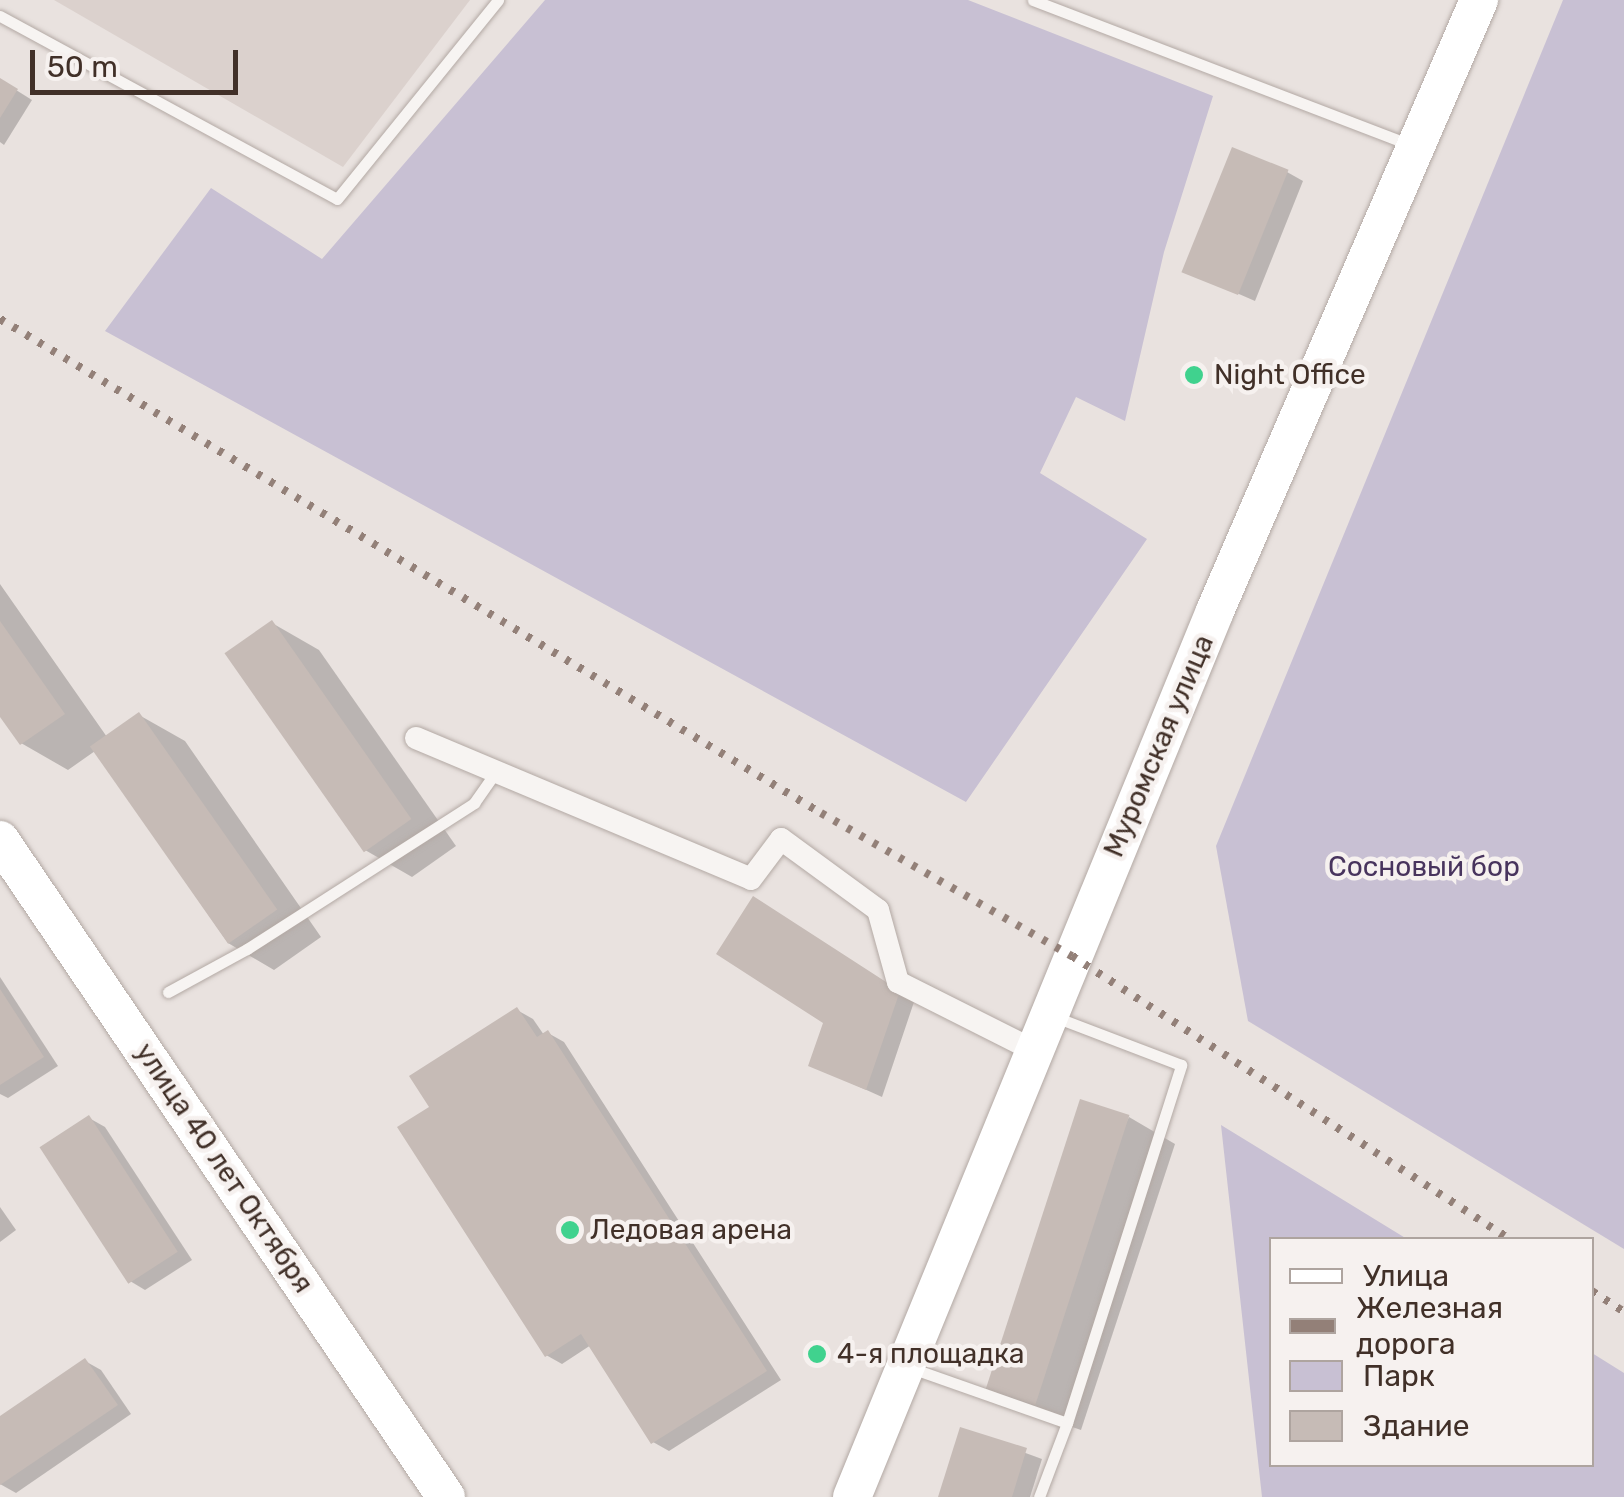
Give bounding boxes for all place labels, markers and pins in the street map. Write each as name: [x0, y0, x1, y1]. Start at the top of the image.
place label: Night Office: [1214, 358, 1366, 392]
marker: Night Office: [1183, 364, 1205, 386]
place label: Ледовая арена: [590, 1213, 792, 1247]
marker: Ледовая арена: [559, 1219, 581, 1241]
place label: 4-я площадка: [837, 1337, 1024, 1371]
marker: 4-я площадка: [806, 1343, 828, 1365]

